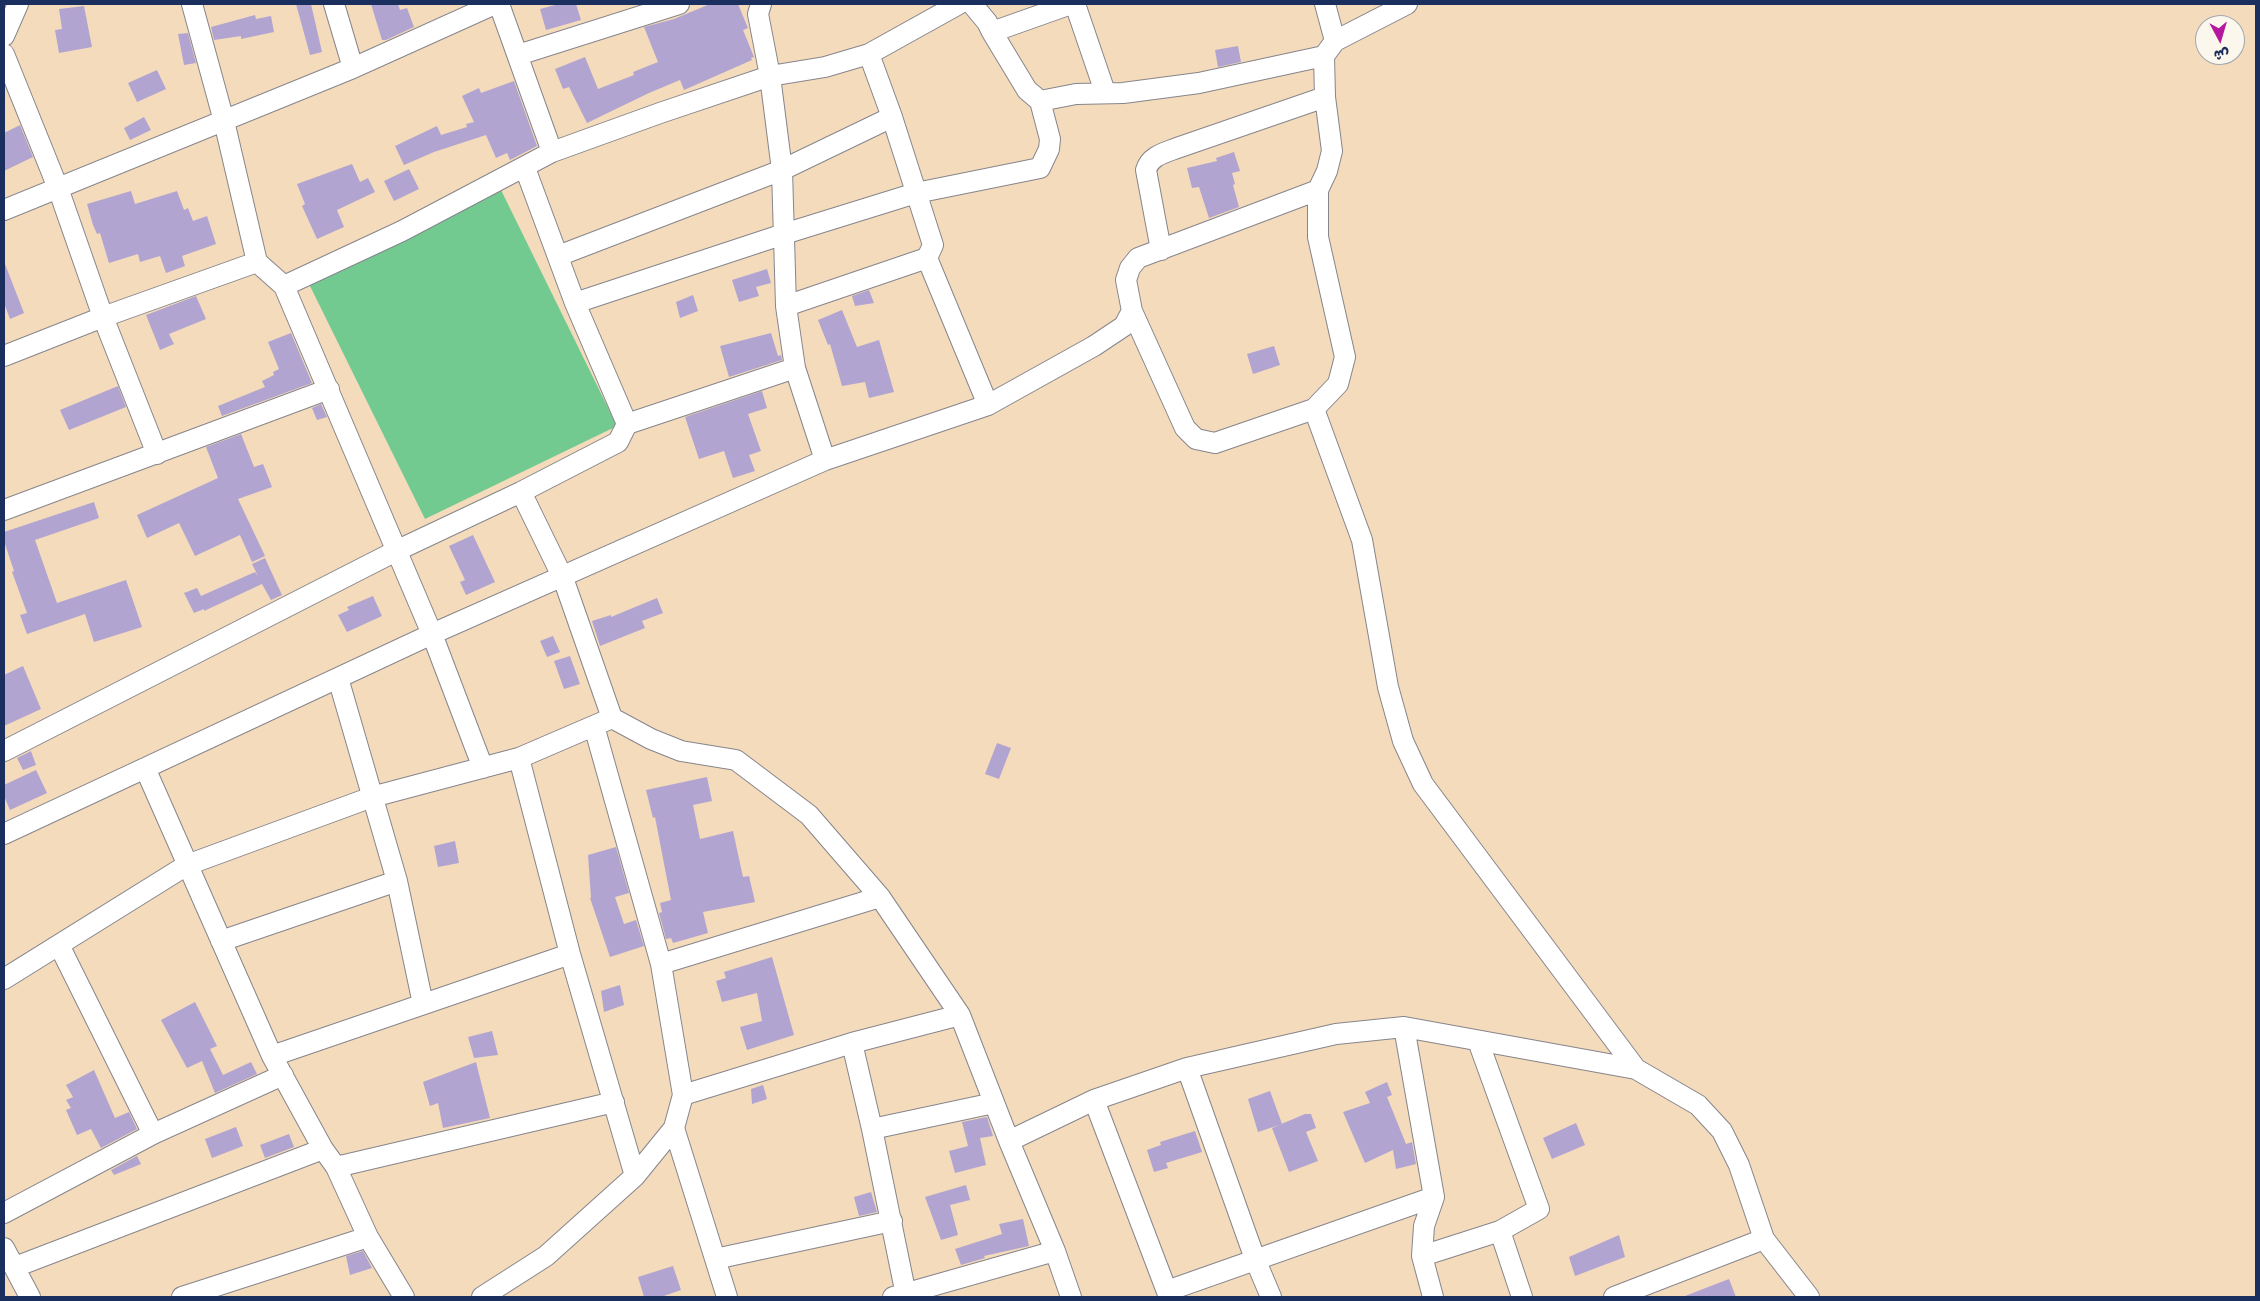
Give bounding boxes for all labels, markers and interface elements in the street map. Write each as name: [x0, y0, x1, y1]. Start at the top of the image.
north arrow: [2195, 15, 2245, 65]
text: ش: [2213, 45, 2230, 64]

